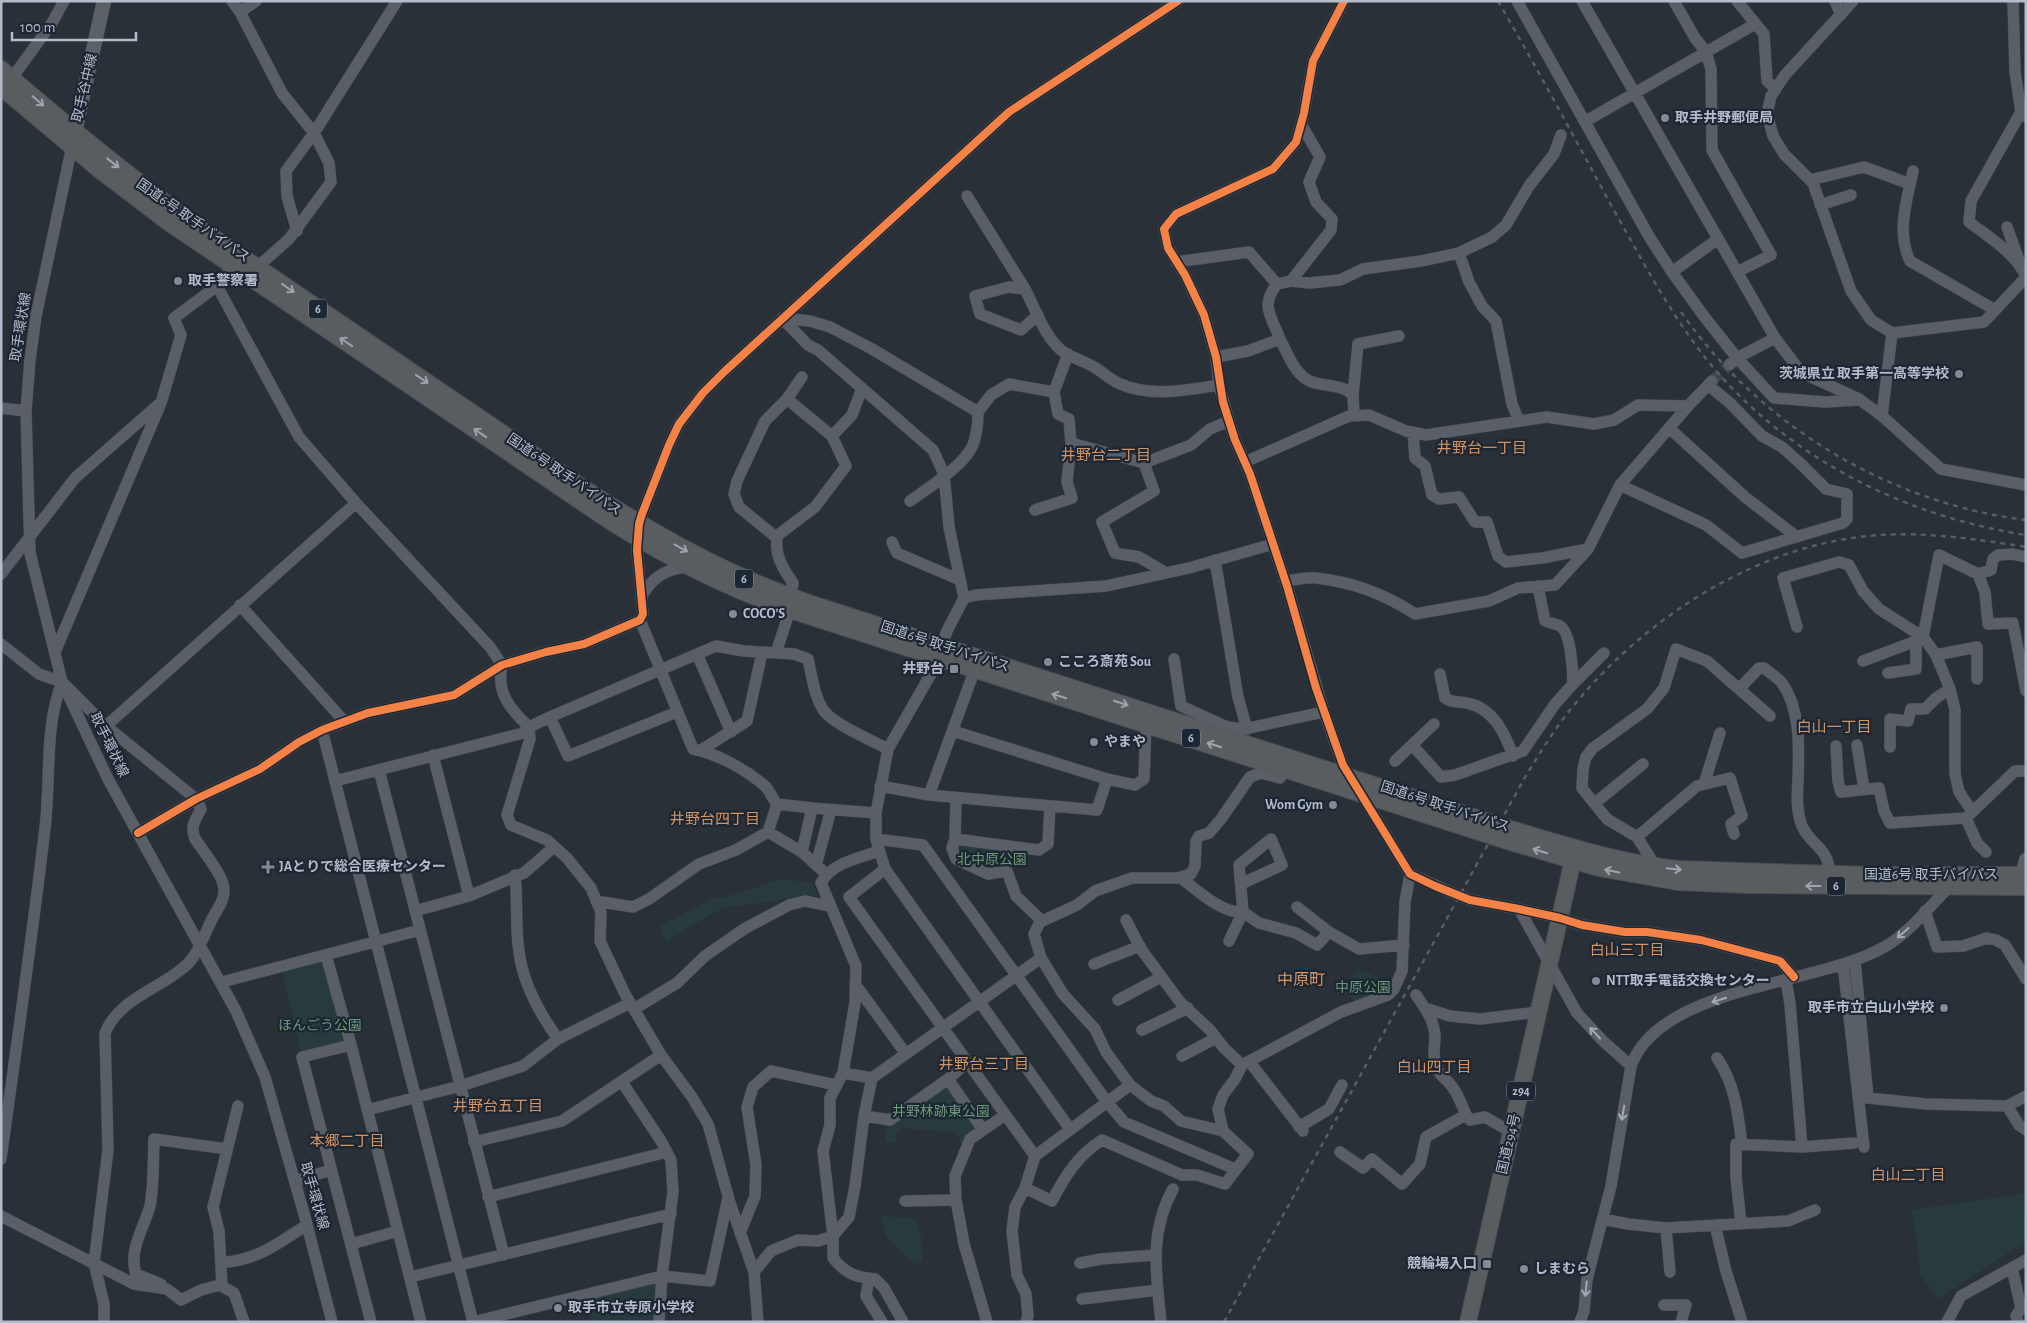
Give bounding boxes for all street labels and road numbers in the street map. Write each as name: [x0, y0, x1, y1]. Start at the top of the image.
street label: 取手谷中線: [69, 52, 100, 124]
street label: 国道6号 取手バイパス: [134, 176, 253, 265]
street label: 取手環状線: [7, 291, 33, 363]
road number: 6: [309, 300, 327, 318]
street label: 国道6号 取手バイパス: [504, 431, 624, 518]
road number: 6: [735, 570, 753, 588]
street label: 国道6号 取手バイパス: [879, 619, 1011, 674]
street label: 取手環状線: [87, 710, 132, 780]
road number: 6: [1182, 728, 1200, 748]
street label: 国道6号 取手バイパス: [1379, 779, 1511, 834]
street label: 国道6号 取手バイパス: [1864, 867, 1998, 882]
road number: 6: [1827, 876, 1845, 896]
road number: 294: [1507, 1082, 1535, 1100]
street label: 国道294号: [1494, 1112, 1523, 1176]
street label: 取手環状線: [298, 1160, 332, 1232]

